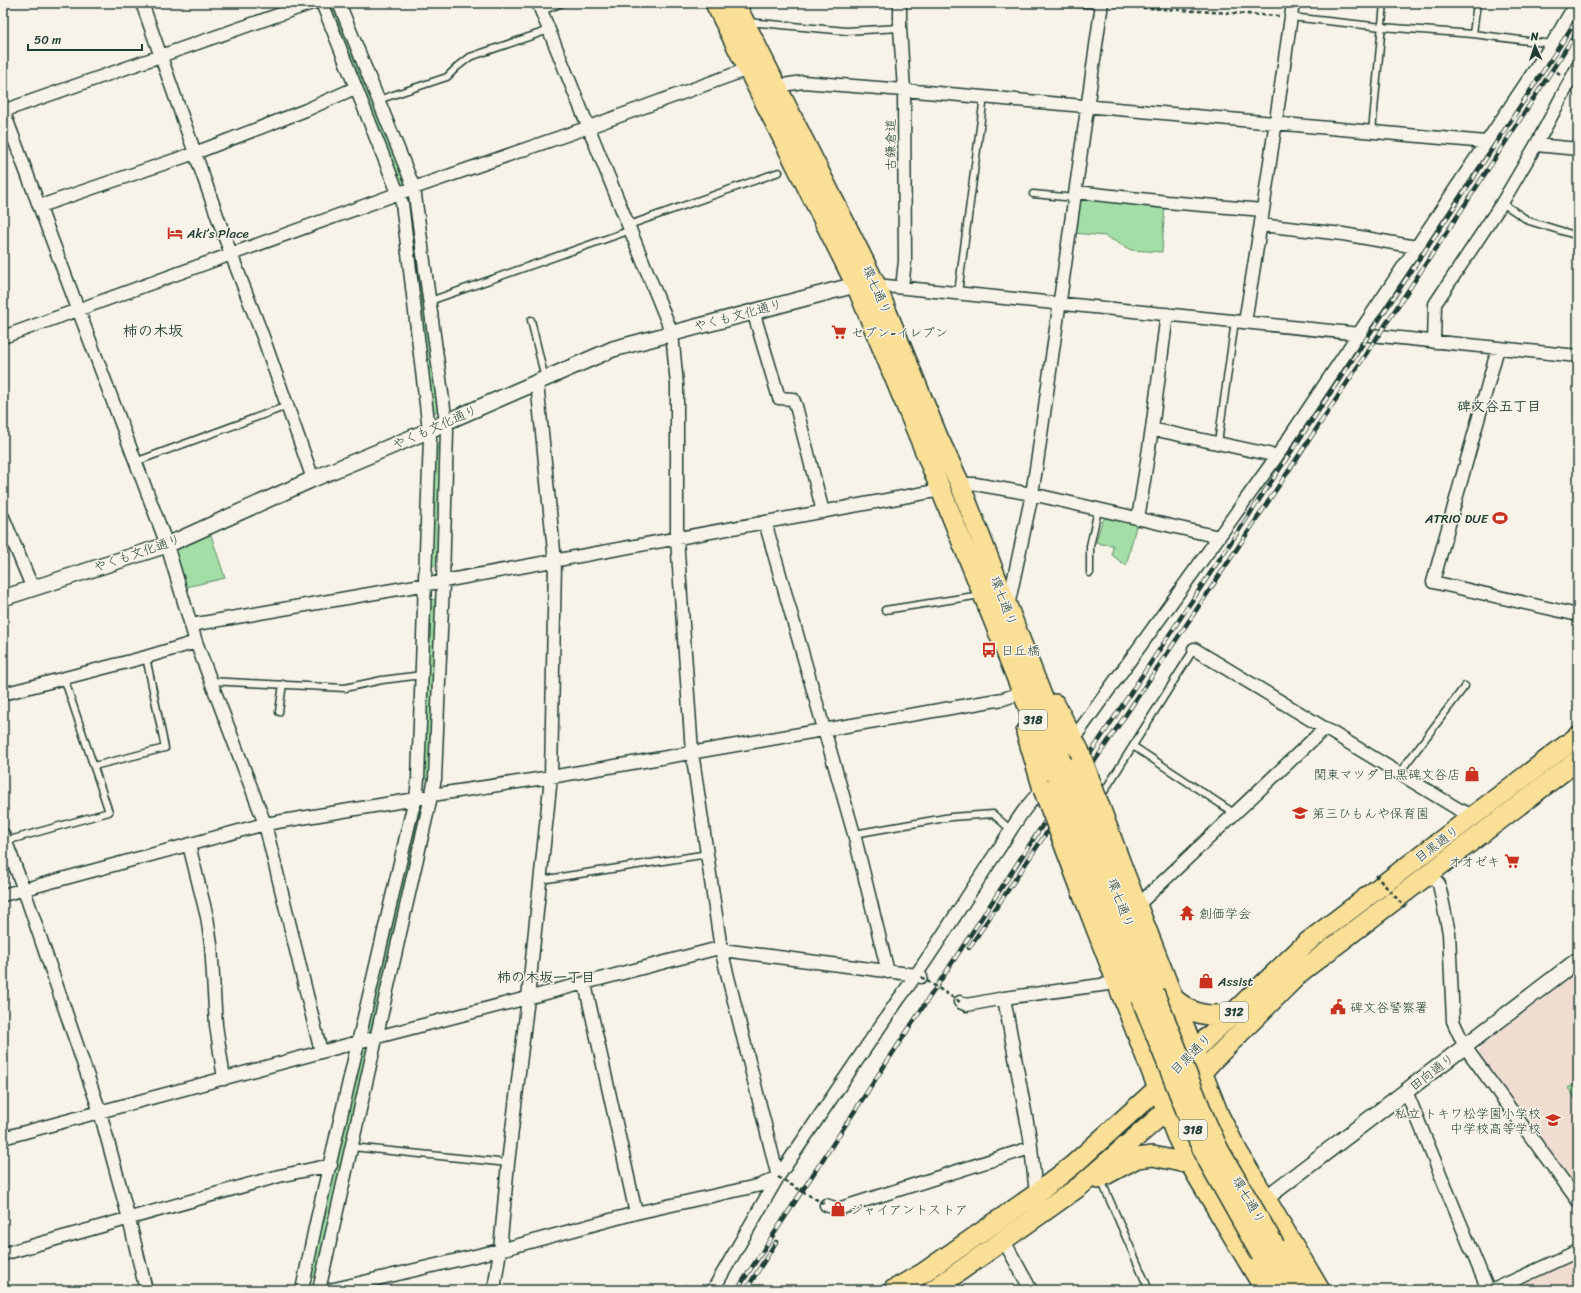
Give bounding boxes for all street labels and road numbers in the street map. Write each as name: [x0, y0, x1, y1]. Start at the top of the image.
street label: 古鎌倉道: [879, 119, 902, 171]
street label: 環七通り: [856, 262, 898, 318]
street label: やくも文化通り: [691, 292, 785, 338]
street label: やくも文化通り: [389, 398, 481, 456]
street label: やくも文化通り: [90, 527, 184, 579]
street label: 環七通り: [984, 573, 1024, 629]
road number: 318: [1019, 710, 1047, 730]
street label: 目黒通り: [1409, 819, 1465, 869]
street label: 環七通り: [1101, 875, 1141, 931]
road number: 312: [1220, 1002, 1248, 1022]
street label: 目黒通り: [1164, 1027, 1218, 1081]
street label: 田向通り: [1404, 1047, 1460, 1097]
road number: 318: [1179, 1120, 1207, 1140]
street label: 環七通り: [1226, 1172, 1272, 1228]

